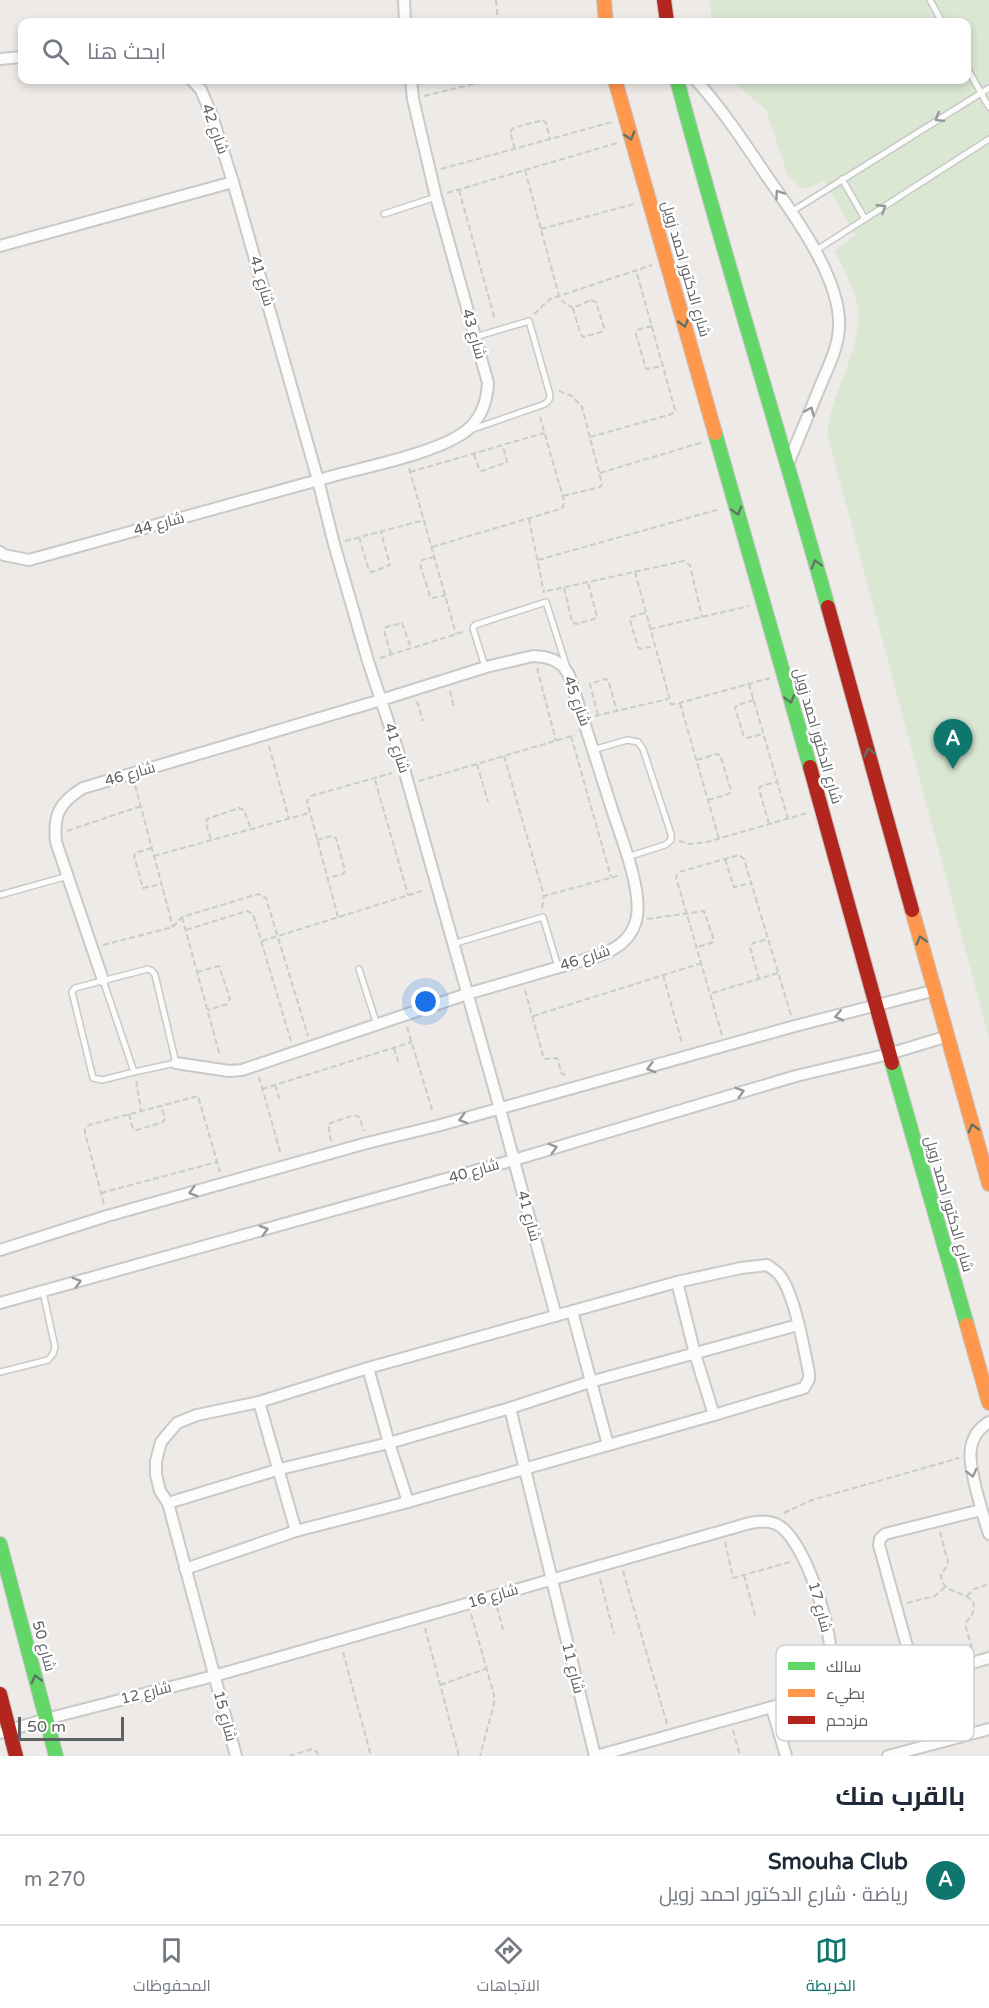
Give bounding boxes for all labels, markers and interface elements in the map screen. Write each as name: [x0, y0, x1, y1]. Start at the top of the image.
search box: [18, 18, 971, 84]
icon: search: [39, 35, 72, 68]
text: ابحث هنا: [87, 39, 166, 65]
street label: شارع 42: [196, 102, 232, 157]
one-way arrow: [935, 111, 945, 123]
one-way arrow: [623, 130, 635, 141]
one-way arrow: [775, 190, 786, 201]
street label: شارع الدكتور احمد زويل: [656, 199, 714, 340]
one-way arrow: [876, 203, 886, 215]
street label: شارع 41: [244, 254, 278, 309]
street label: شارع 43: [456, 307, 490, 362]
one-way arrow: [677, 317, 689, 328]
one-way arrow: [803, 406, 815, 417]
one-way arrow: [730, 506, 743, 516]
street label: شارع 44: [132, 509, 187, 541]
one-way arrow: [811, 559, 823, 570]
street label: شارع الدكتور احمد زويل: [788, 666, 846, 807]
street label: شارع 45: [558, 674, 594, 729]
one-way arrow: [783, 693, 795, 703]
pin: A: [934, 720, 972, 769]
street label: شارع 41: [379, 721, 414, 776]
one-way arrow: [863, 747, 876, 757]
street label: شارع 46: [103, 758, 158, 792]
one-way arrow: [916, 935, 929, 945]
street label: شارع 46: [558, 941, 613, 976]
your location: [411, 987, 440, 1016]
one-way arrow: [834, 1008, 844, 1021]
one-way arrow: [646, 1061, 657, 1073]
one-way arrow: [734, 1087, 745, 1099]
one-way arrow: [458, 1112, 468, 1124]
one-way arrow: [968, 1123, 980, 1133]
street label: شارع الدكتور احمد زويل: [919, 1134, 977, 1275]
one-way arrow: [547, 1143, 558, 1155]
street label: شارع 40: [447, 1155, 502, 1189]
one-way arrow: [188, 1185, 199, 1197]
street label: شارع 41: [512, 1189, 544, 1244]
one-way arrow: [259, 1225, 269, 1237]
one-way arrow: [71, 1277, 81, 1289]
one-way arrow: [965, 1467, 978, 1477]
street label: شارع 16: [466, 1580, 521, 1614]
street label: شارع 17: [803, 1580, 835, 1635]
street label: شارع 50: [27, 1619, 59, 1674]
street label: شارع 11: [556, 1641, 588, 1696]
legend: [776, 1645, 974, 1741]
text: سالك: [826, 1657, 861, 1677]
one-way arrow: [30, 1674, 43, 1684]
street label: شارع 12: [119, 1678, 174, 1710]
text: بطيء: [826, 1684, 865, 1707]
street label: شارع 15: [208, 1689, 240, 1744]
text: مزدحم: [826, 1711, 868, 1732]
scale bar: [18, 1714, 124, 1742]
text: 50 m: [27, 1717, 66, 1737]
text: بالقرب منك: [836, 1781, 965, 1812]
text: Smouha Club: [768, 1849, 908, 1875]
text: 270 m: [24, 1868, 85, 1892]
text: A: [938, 1868, 953, 1892]
text: رياضة · شارع الدكتور احمد زويل: [659, 1883, 908, 1907]
tab: المحفوظات: [133, 1934, 211, 2000]
tab: الاتجاهات: [477, 1934, 540, 2000]
tab: الخريطة: [806, 1934, 856, 2000]

